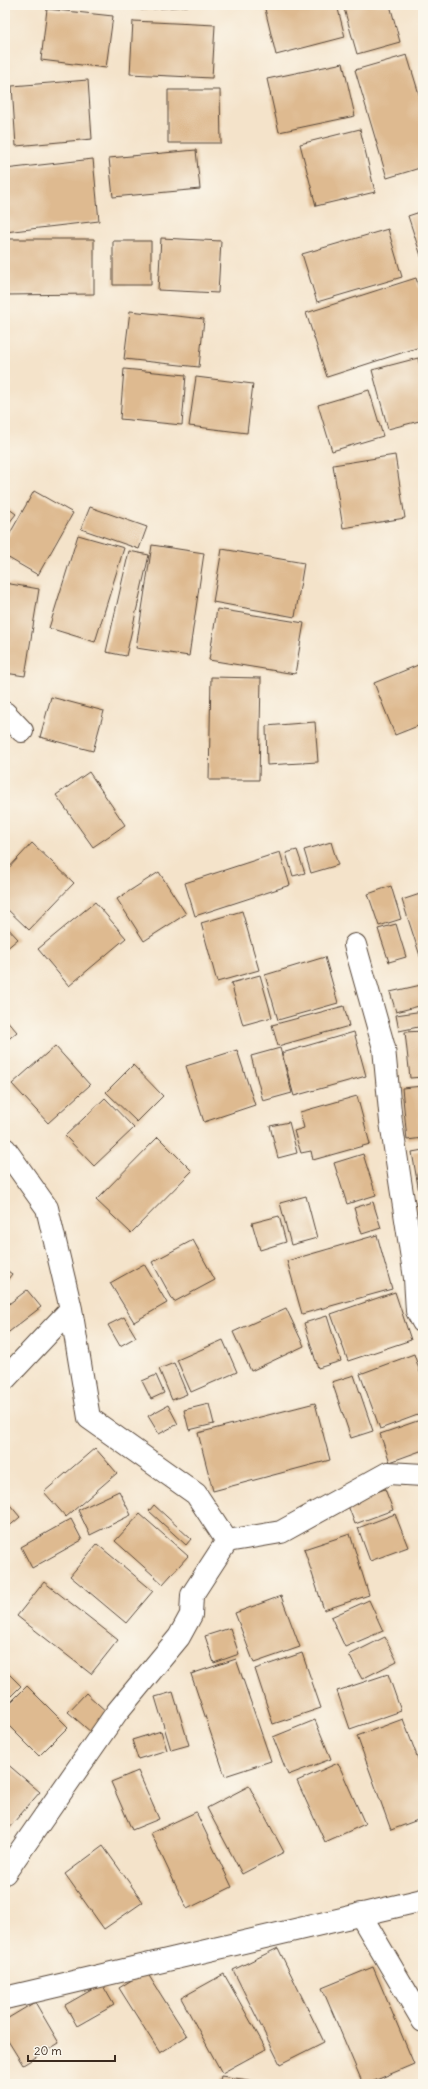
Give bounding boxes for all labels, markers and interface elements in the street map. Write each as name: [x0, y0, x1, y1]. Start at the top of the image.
scale bar: [28, 2037, 115, 2063]
text: 20 m: [34, 2043, 62, 2058]

